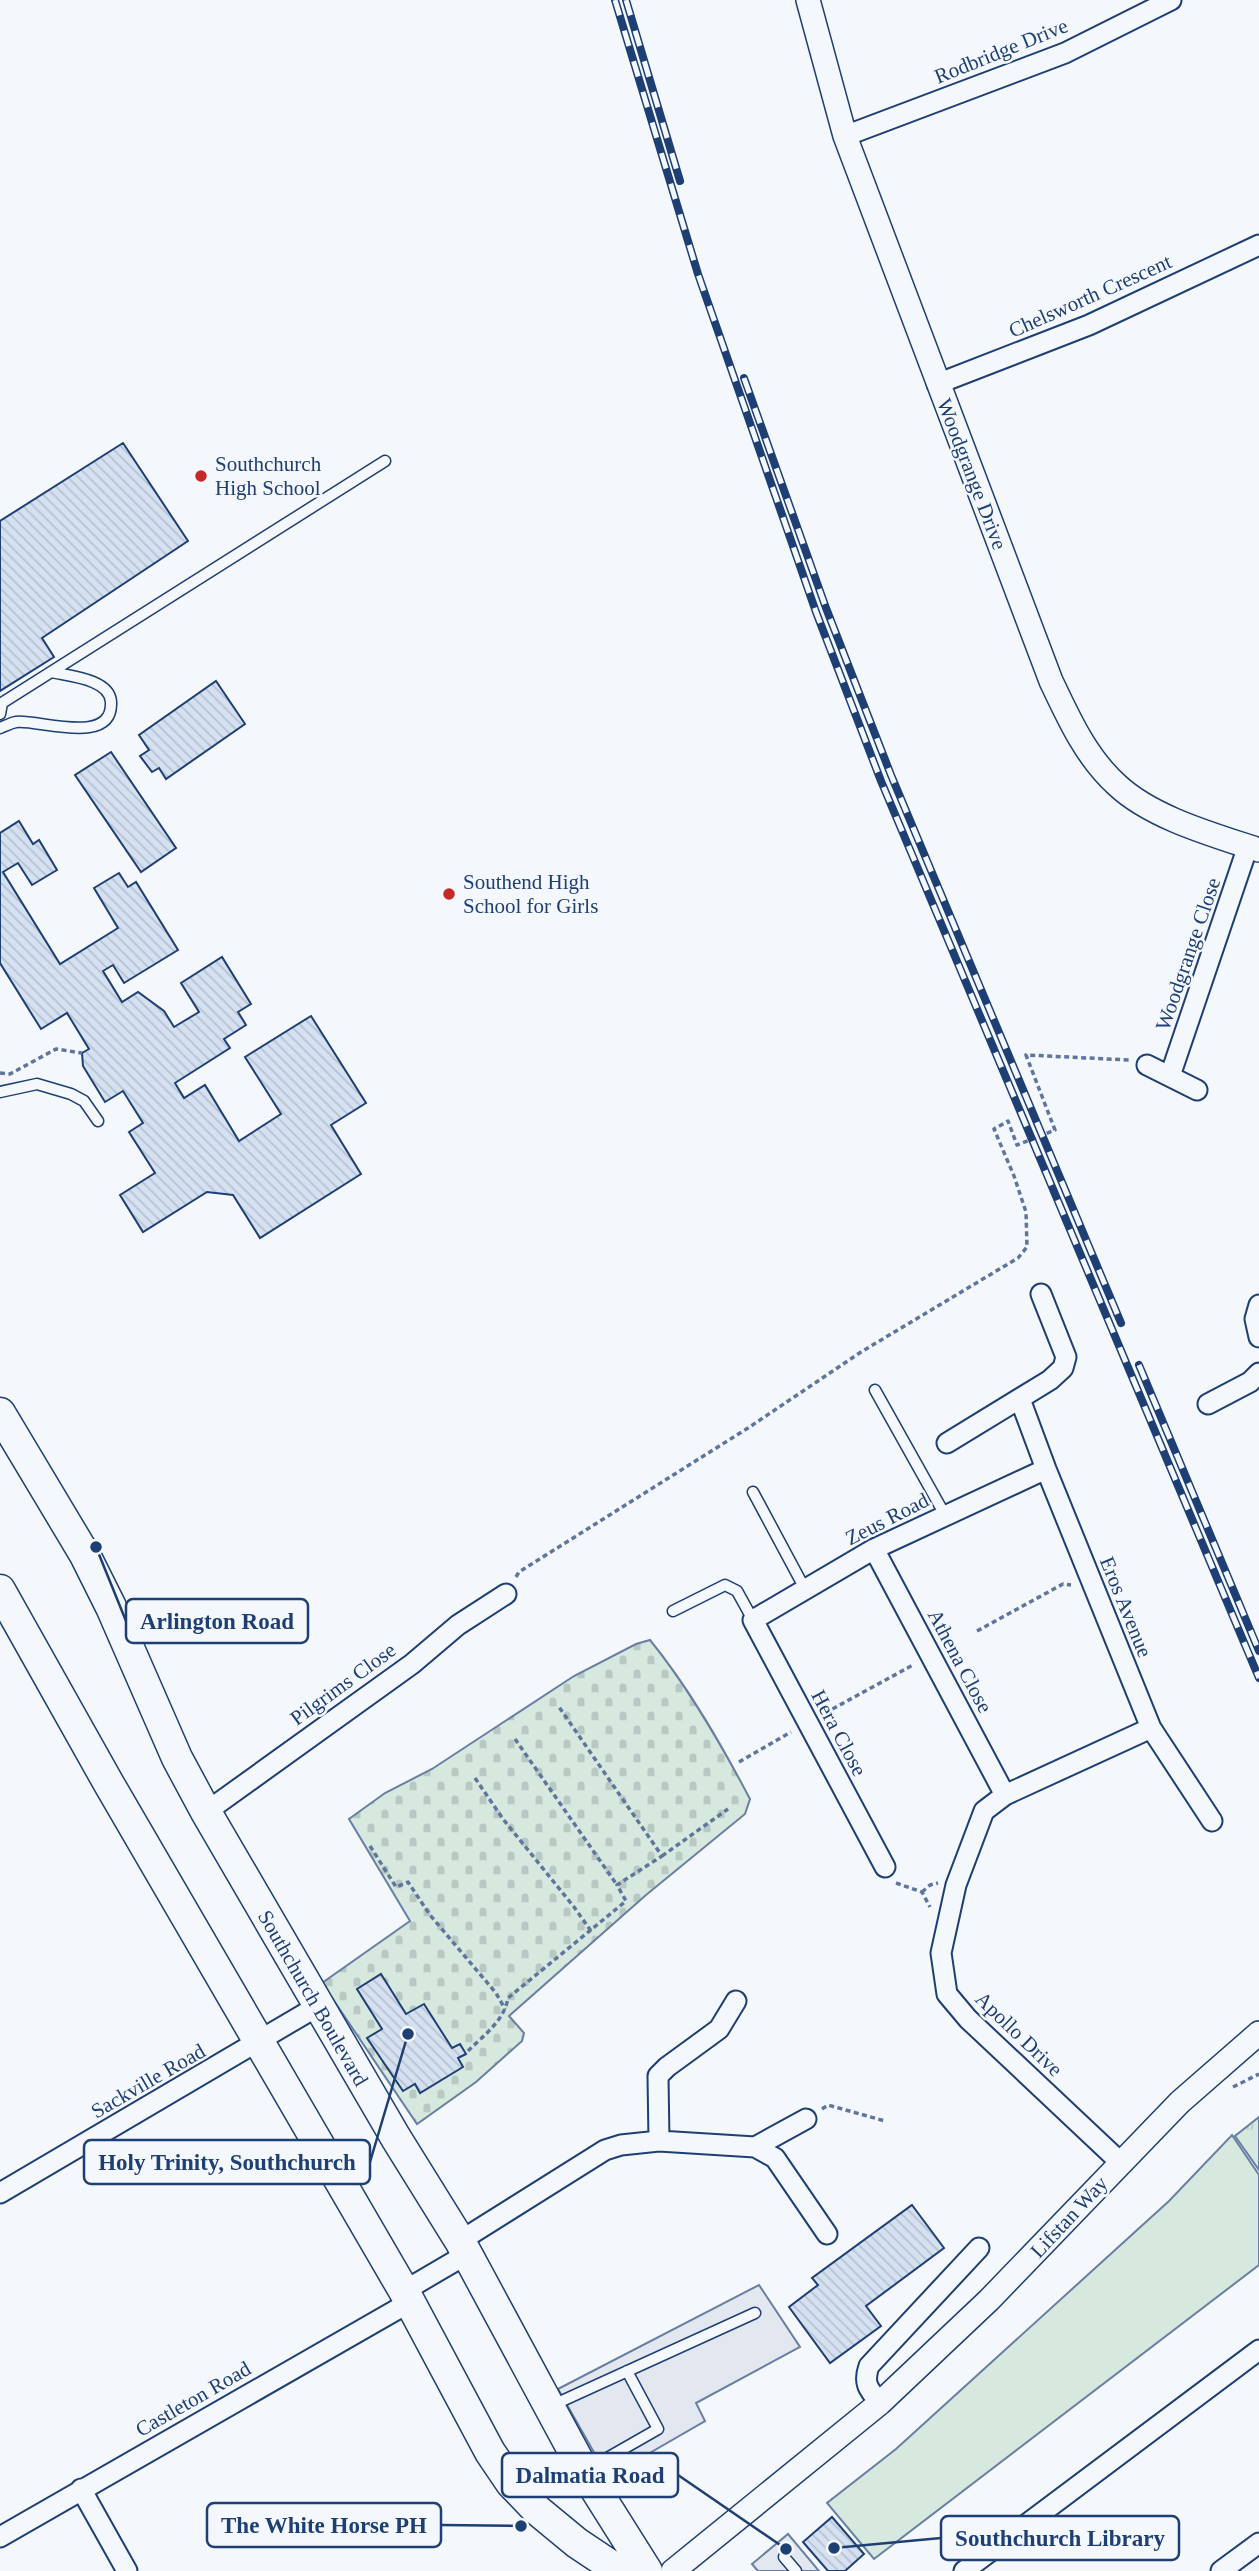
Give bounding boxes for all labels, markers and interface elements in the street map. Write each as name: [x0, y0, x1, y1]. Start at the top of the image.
street label: Rodbridge Drive: [931, 13, 1071, 89]
street label: Chelsworth Crescent: [1005, 249, 1175, 343]
street label: Woodgrange Drive: [932, 395, 1012, 553]
place label: Southchurch High School: [215, 452, 322, 500]
marker: Southchurch High School: [193, 468, 209, 484]
place label: Southend High School for Girls: [463, 870, 598, 918]
street label: Woodgrange Close: [1151, 875, 1225, 1033]
marker: Southend High School for Girls: [441, 886, 457, 902]
street label: Zeus Road: [841, 1488, 933, 1550]
street label: Eros Avenue: [1095, 1553, 1157, 1661]
callout: Arlington Road: [126, 1599, 308, 1643]
street label: Athena Close: [923, 1605, 997, 1717]
text: Arlington Road: [140, 1609, 294, 1634]
street label: Pilgrims Close: [286, 1638, 400, 1730]
street label: Hera Close: [806, 1686, 872, 1780]
street label: Southchurch Boulevard: [253, 1906, 373, 2091]
street label: Apollo Drive: [971, 1987, 1067, 2081]
street label: Sackville Road: [87, 2038, 210, 2123]
callout: Holy Trinity, Southchurch: [84, 2140, 370, 2184]
text: Holy Trinity, Southchurch: [98, 2150, 356, 2175]
street label: Lifstan Way: [1025, 2171, 1113, 2263]
street label: Castleton Road: [131, 2356, 255, 2442]
callout: Dalmatia Road: [502, 2453, 678, 2497]
text: Dalmatia Road: [516, 2463, 665, 2488]
callout: The White Horse PH: [207, 2503, 441, 2547]
text: The White Horse PH: [221, 2513, 427, 2538]
callout: Southchurch Library: [941, 2516, 1179, 2560]
text: Southchurch Library: [955, 2526, 1165, 2551]

